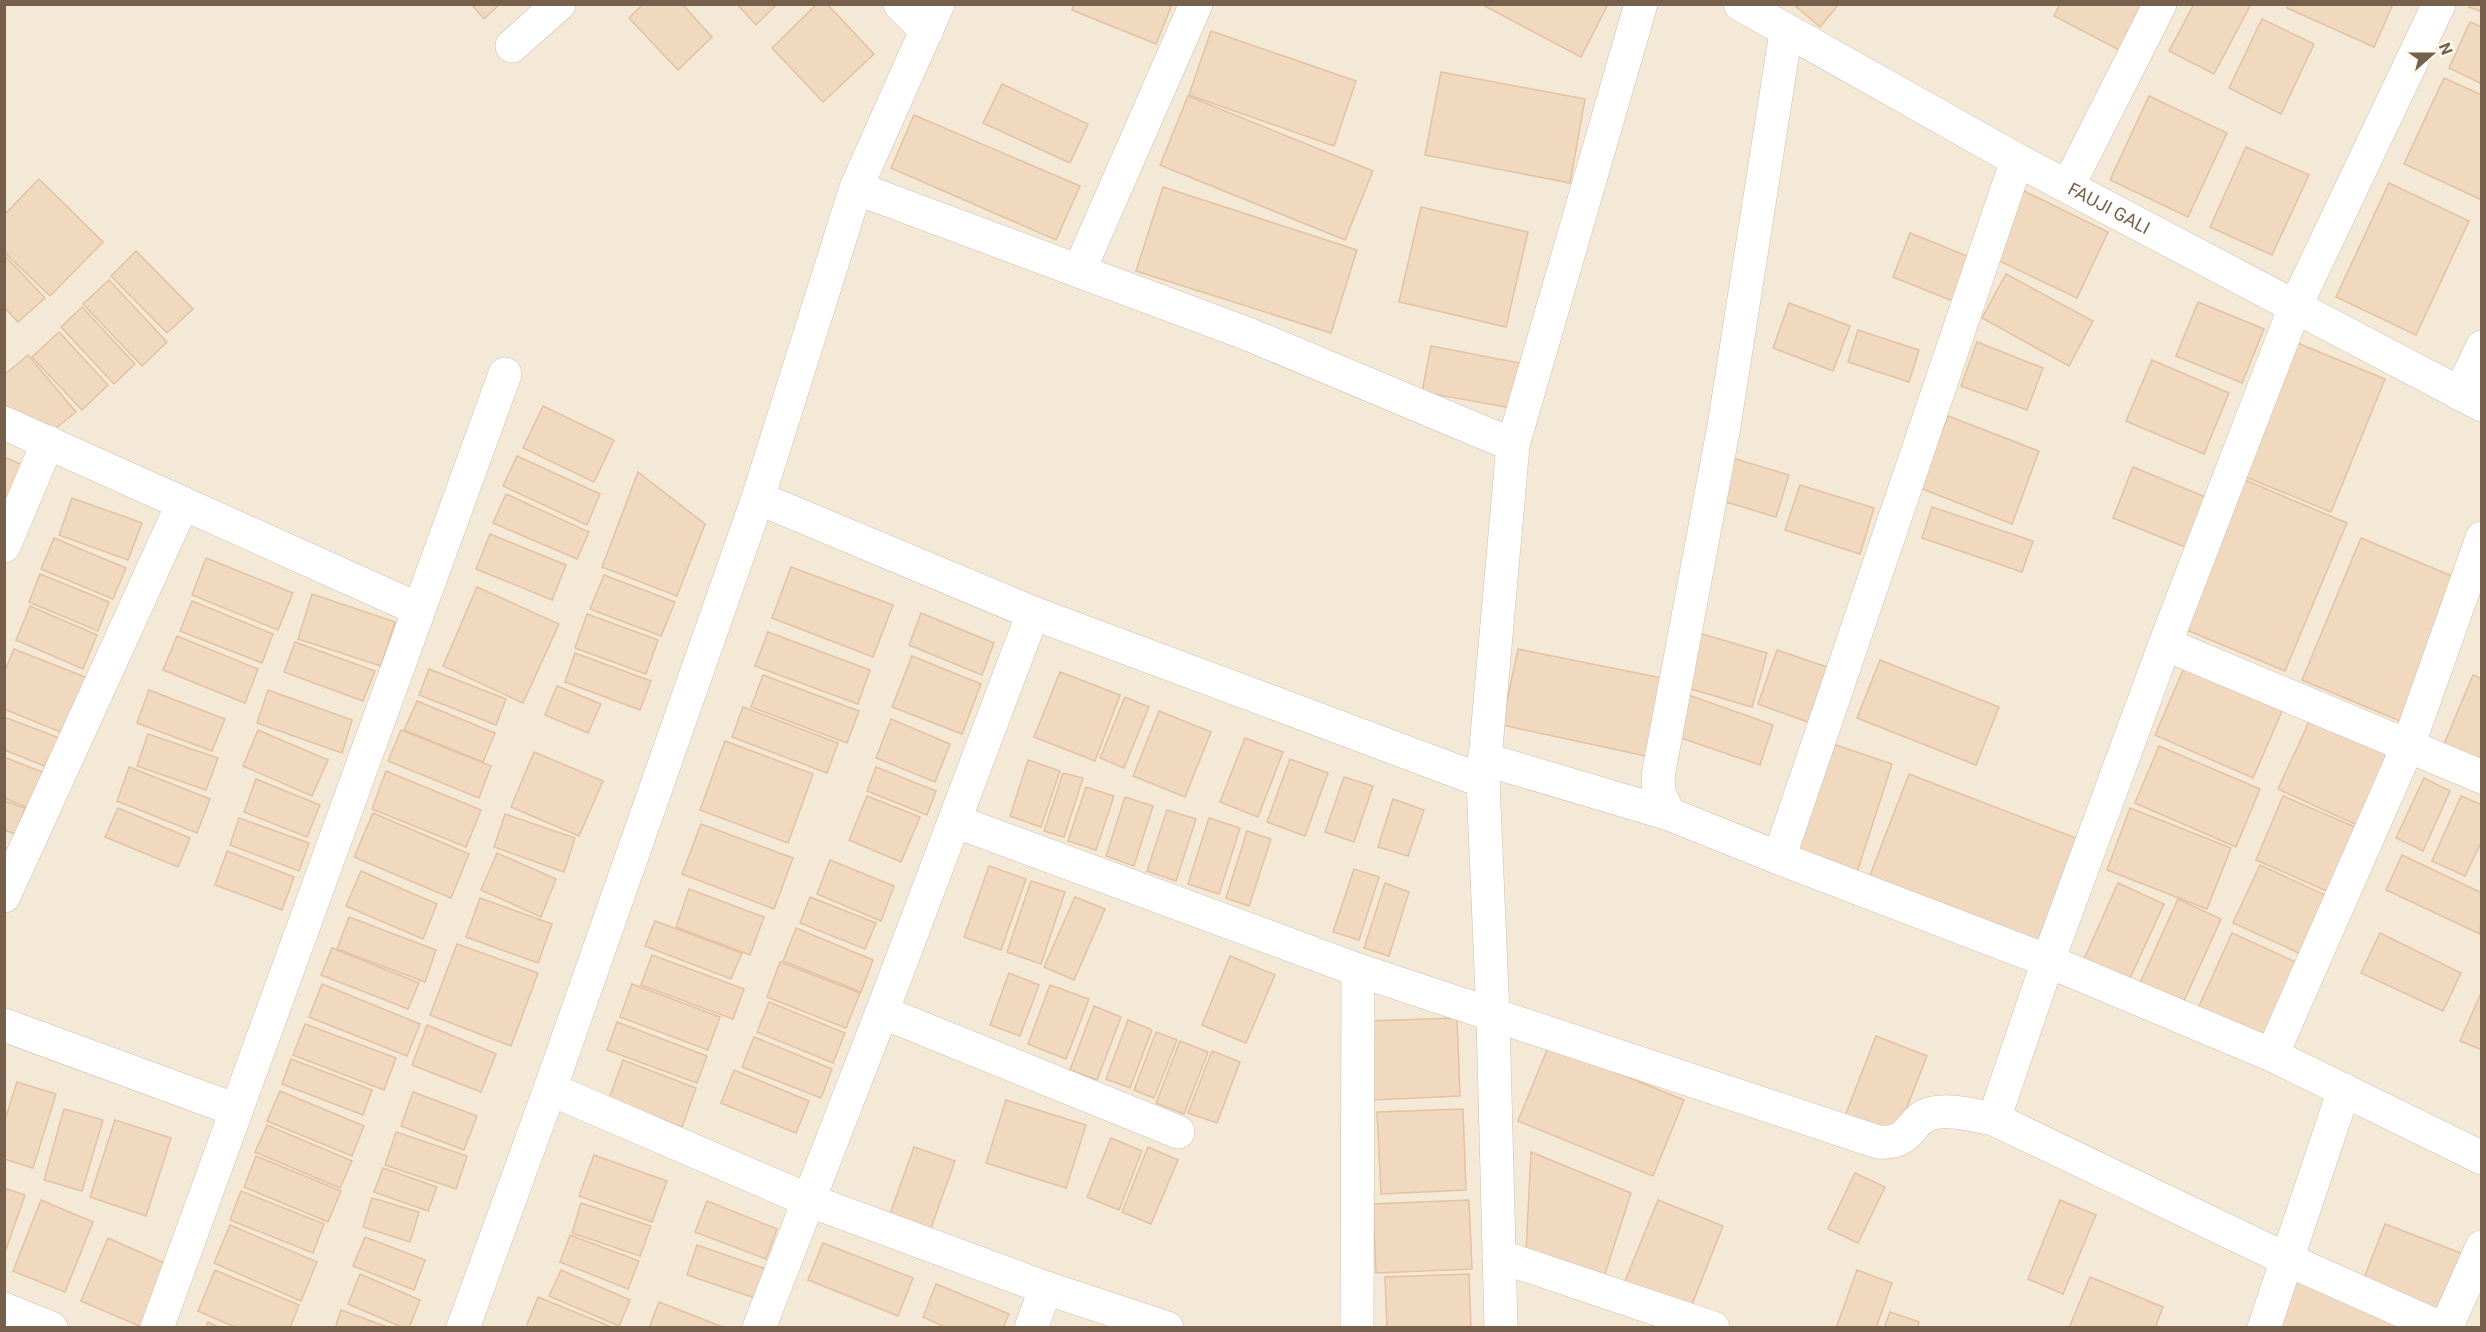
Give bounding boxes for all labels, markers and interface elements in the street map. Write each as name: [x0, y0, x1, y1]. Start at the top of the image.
north arrow: [2402, 24, 2462, 84]
text: N: [2435, 40, 2456, 57]
street label: FAUJI GALI: [2065, 178, 2154, 238]

